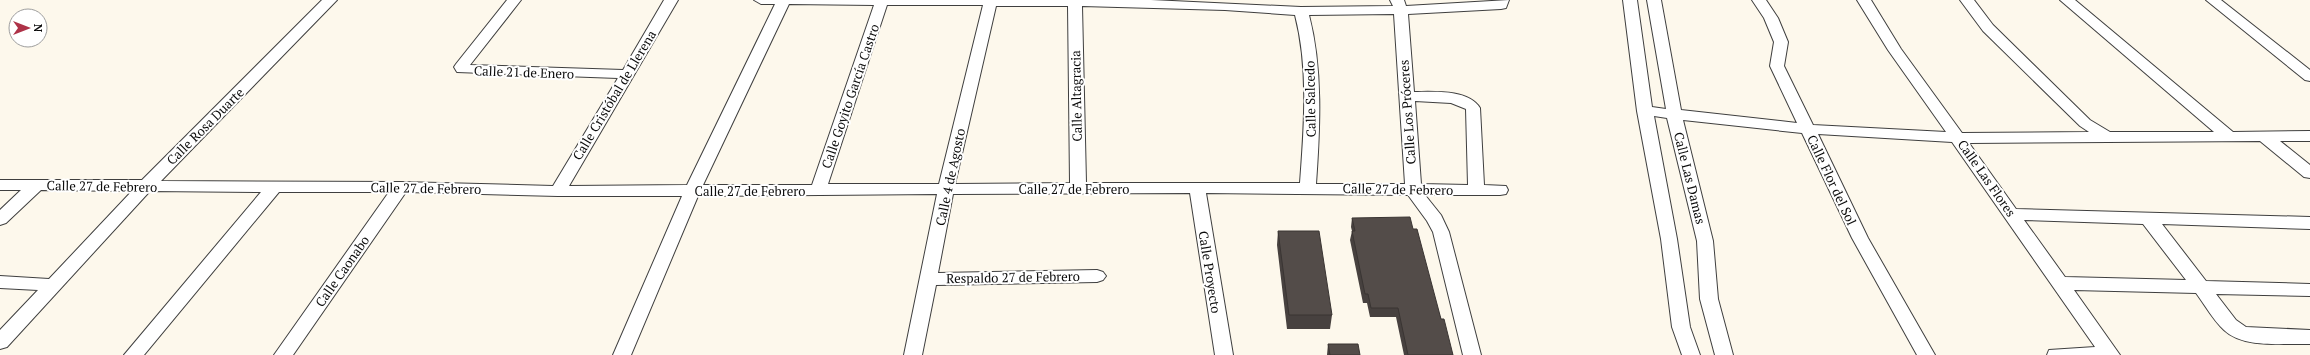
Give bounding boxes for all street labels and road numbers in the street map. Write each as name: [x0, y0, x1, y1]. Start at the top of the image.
street label: Calle Goyito García Castro: [817, 21, 883, 171]
street label: Calle Cristóbal de Llerena: [568, 26, 660, 163]
street label: Calle Altagracia: [1066, 50, 1086, 142]
street label: Calle Los Próceres: [1394, 59, 1420, 165]
street label: Calle 21 de Enero: [474, 61, 574, 83]
street label: Calle Salcedo: [1300, 61, 1320, 137]
street label: Calle Rosa Duarte: [162, 83, 248, 169]
street label: Calle 4 de Agosto: [931, 127, 969, 227]
street label: Calle Las Damas: [1670, 130, 1710, 226]
street label: Calle Flor del Sol: [1803, 132, 1861, 228]
street label: Calle Las Flores: [1954, 136, 2020, 220]
street label: Calle 27 de Febrero: [46, 176, 158, 196]
street label: Calle 27 de Febrero: [370, 178, 482, 198]
street label: Calle 27 de Febrero: [1342, 179, 1454, 199]
street label: Calle 27 de Febrero: [1019, 180, 1129, 198]
street label: Calle 27 de Febrero: [695, 182, 805, 200]
street label: Calle Proyecto: [1195, 230, 1225, 314]
street label: Calle Caonabo: [311, 232, 373, 310]
street label: Respaldo 27 de Febrero: [946, 267, 1080, 287]

